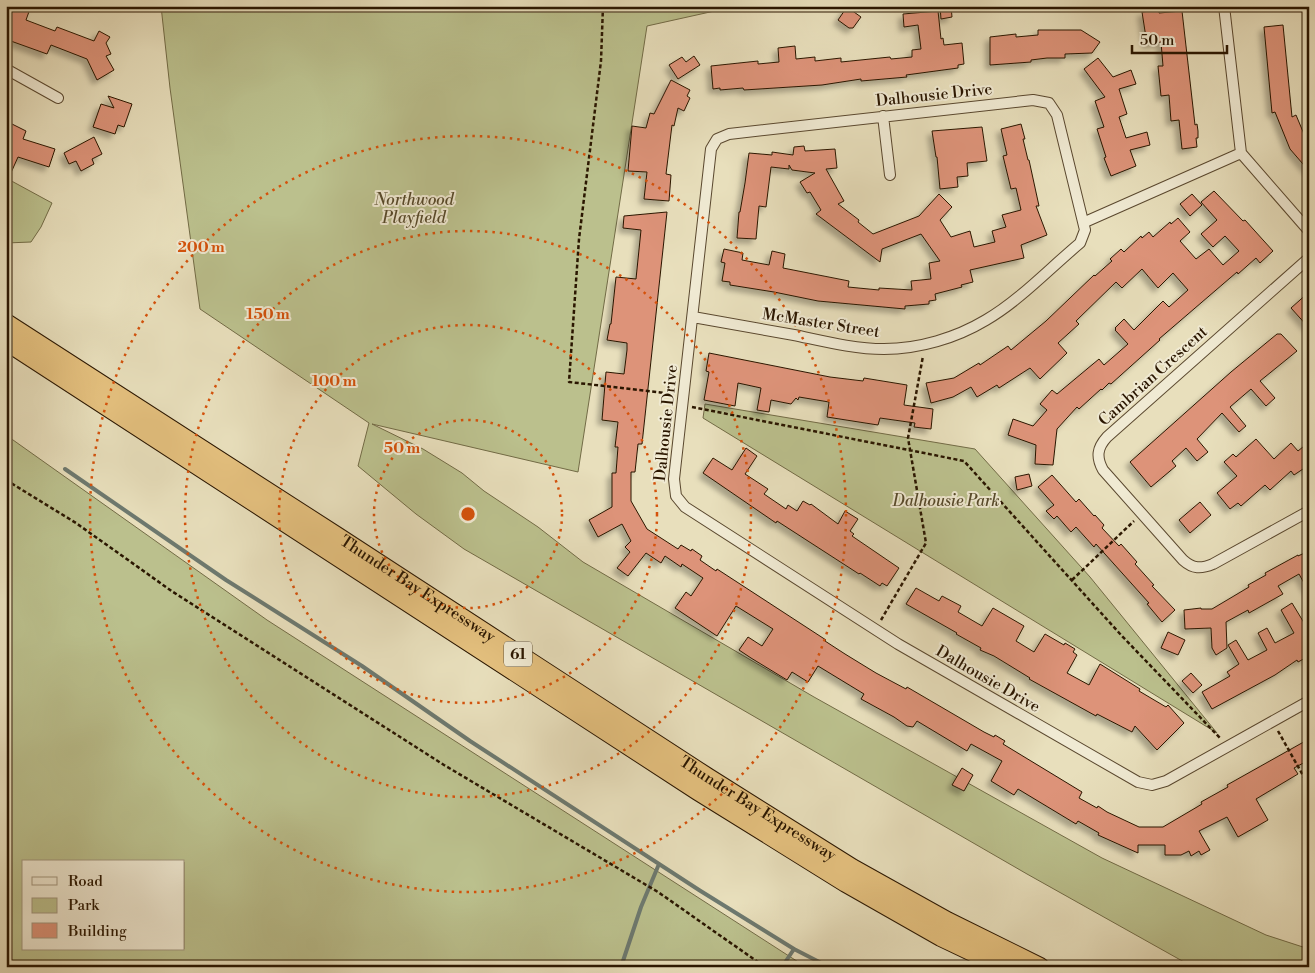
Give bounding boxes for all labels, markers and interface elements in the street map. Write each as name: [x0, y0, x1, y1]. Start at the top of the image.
scale bar: [1132, 22, 1228, 54]
text: 50 m: [1140, 31, 1174, 50]
street label: Dalhousie Drive: [875, 79, 993, 111]
park label: Northwood Playfield: [373, 190, 455, 228]
text: 200 m: [177, 238, 225, 257]
street label: McMaster Street: [761, 304, 882, 342]
text: 150 m: [246, 305, 290, 324]
street label: Cambrian Crescent: [1094, 322, 1212, 430]
street label: Dalhousie Drive: [650, 364, 682, 482]
text: 100 m: [312, 372, 357, 391]
text: 50 m: [384, 439, 420, 458]
park label: Dalhousie Park: [891, 491, 1000, 511]
centre of rings: [459, 505, 477, 523]
street label: Thunder Bay Expressway: [336, 531, 499, 647]
street label: Dalhousie Drive: [932, 641, 1044, 717]
road number: 61: [504, 642, 532, 666]
street label: Thunder Bay Expressway: [676, 752, 840, 866]
legend: [22, 860, 185, 950]
text: Road: [68, 872, 103, 891]
text: Park: [68, 896, 100, 915]
text: Building: [67, 922, 127, 941]

